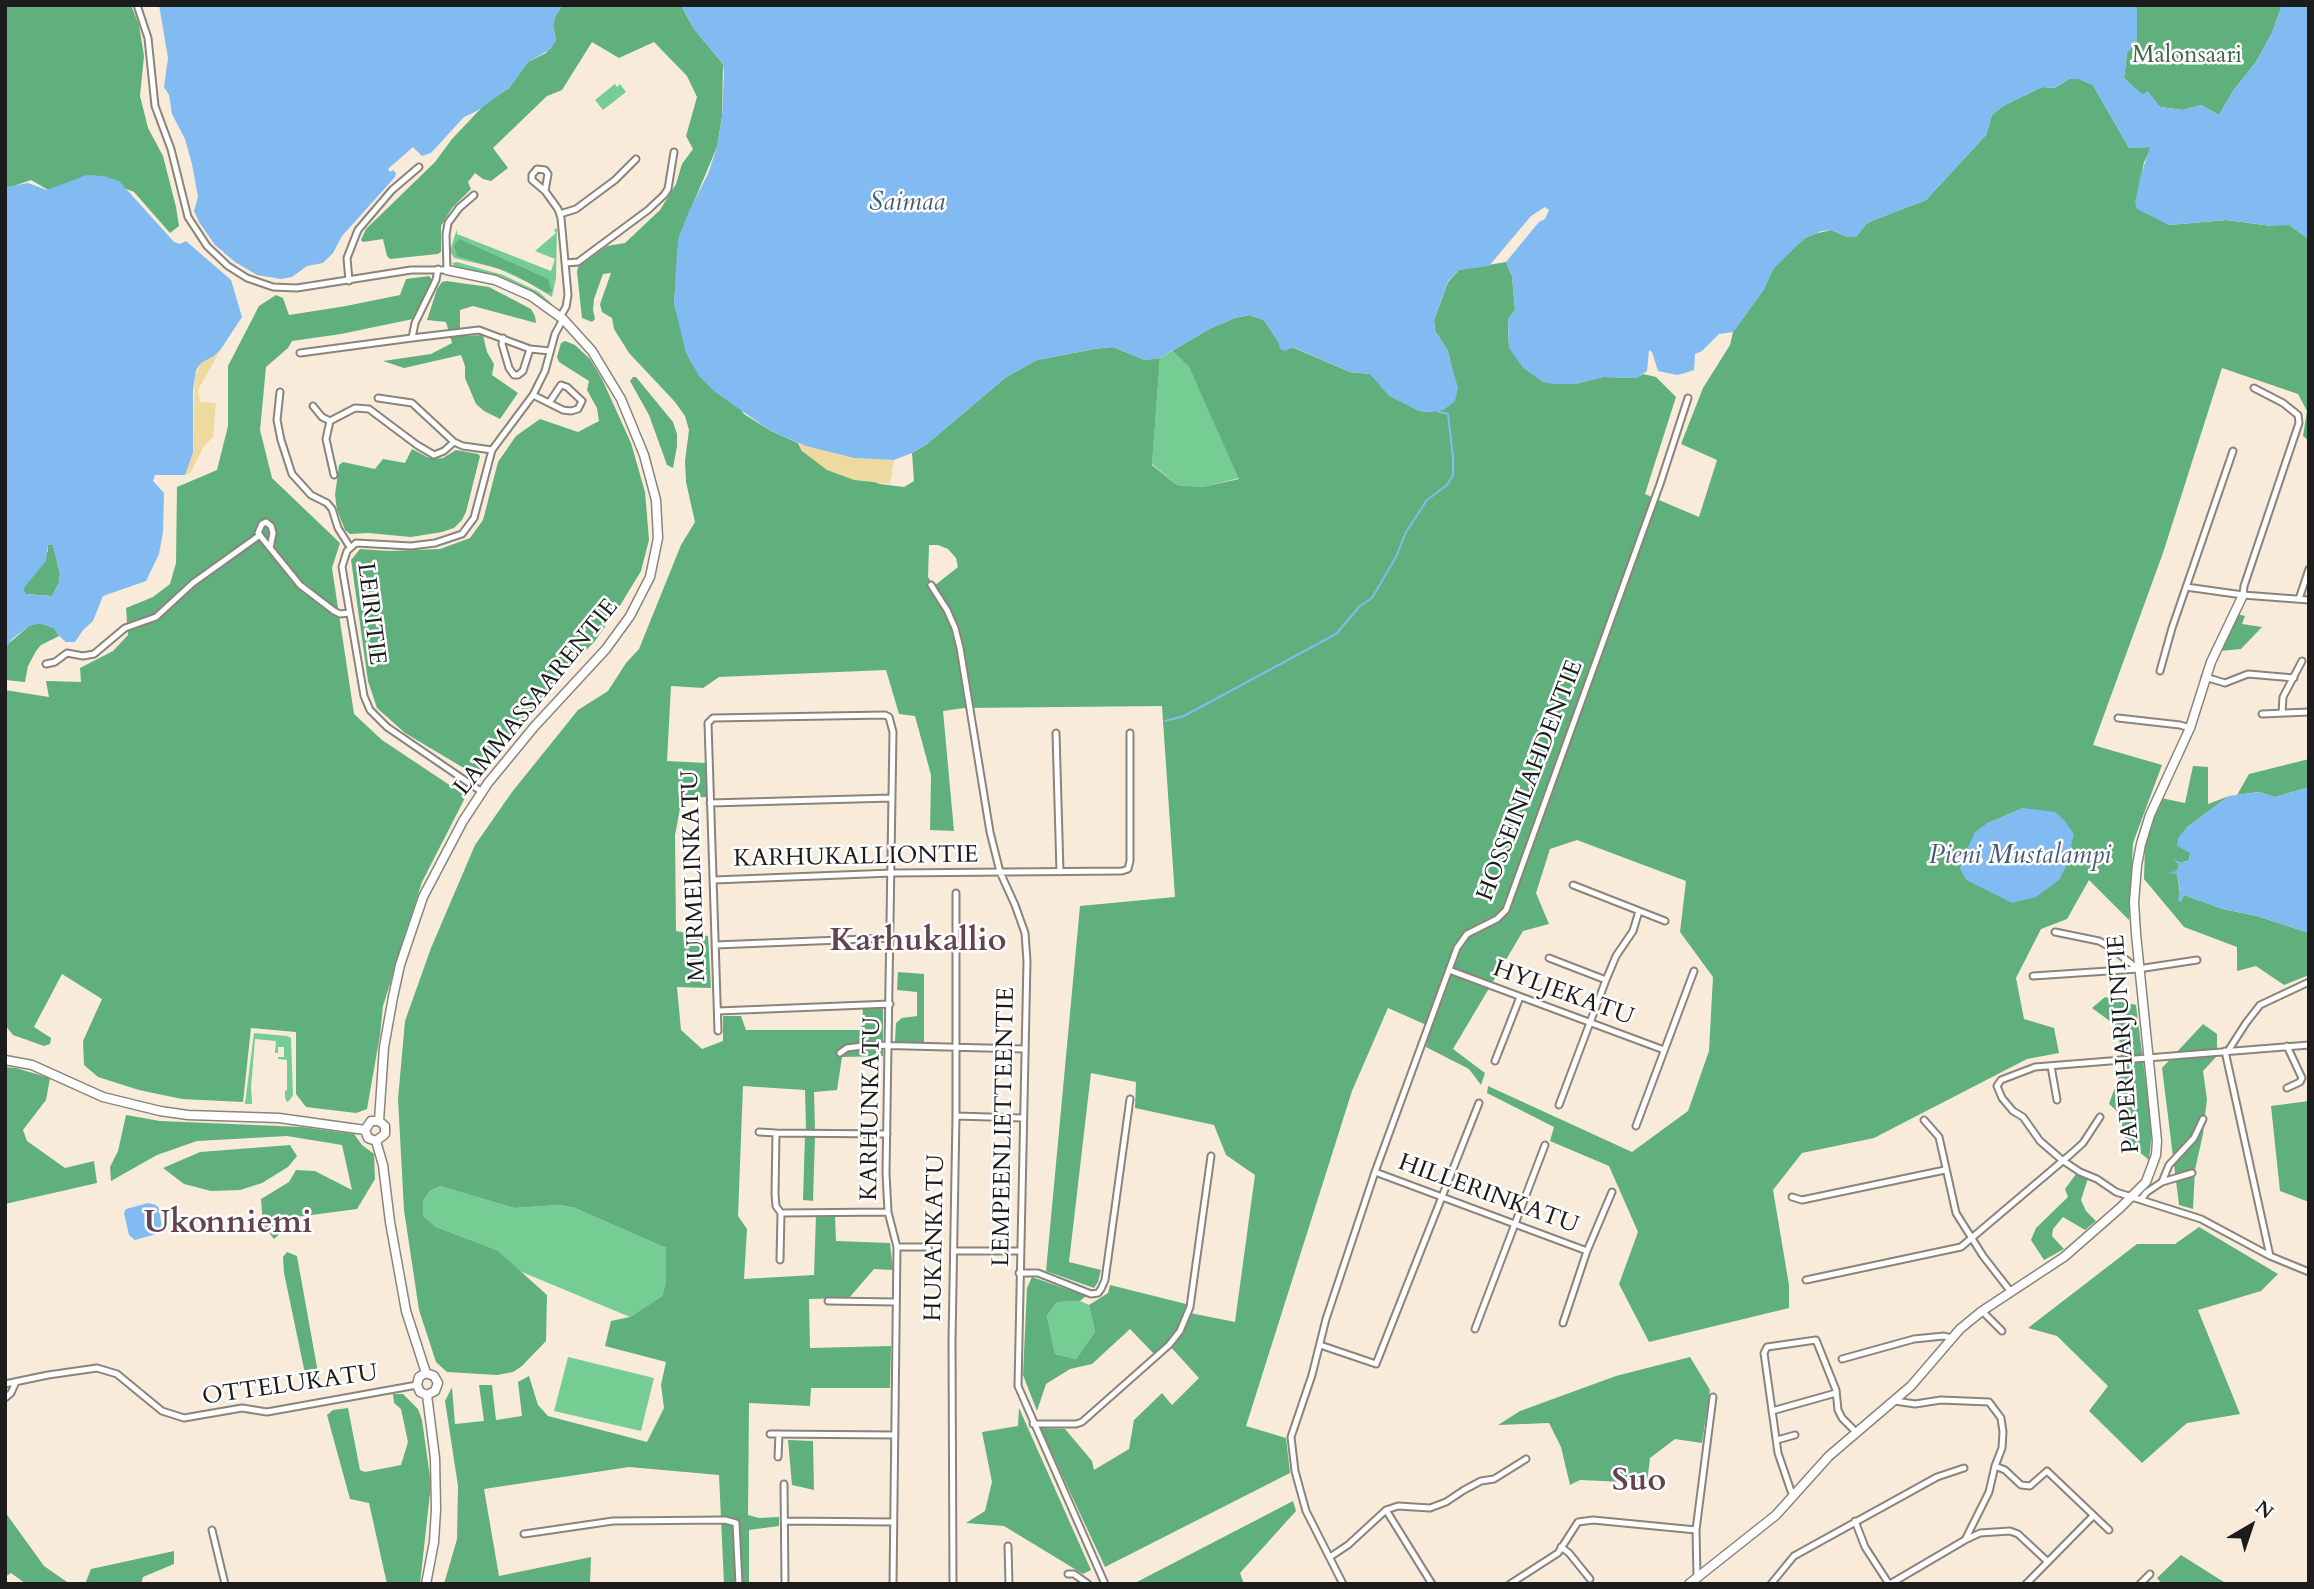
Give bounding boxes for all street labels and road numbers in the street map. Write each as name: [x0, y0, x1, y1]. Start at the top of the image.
street label: LEIRITIE: [349, 561, 391, 667]
street label: LAMMASSAARENTIE: [449, 594, 625, 802]
street label: HOSSEINLAHDENTIE: [1472, 657, 1590, 905]
street label: MURMELINKATU: [677, 770, 713, 982]
street label: KARHUKALLIONTIE: [733, 841, 979, 875]
street label: PAPERHARJUNTIE: [2103, 934, 2147, 1154]
street label: HYLJEKATU: [1489, 955, 1637, 1033]
street label: LEMPEENLIETTEENTIE: [988, 987, 1022, 1267]
street label: KARHUNKATU: [856, 1017, 888, 1201]
street label: HILLERINKATU: [1394, 1149, 1582, 1241]
street label: HUKANKATU: [920, 1154, 952, 1322]
street label: OTTELUKATU: [200, 1359, 380, 1413]

